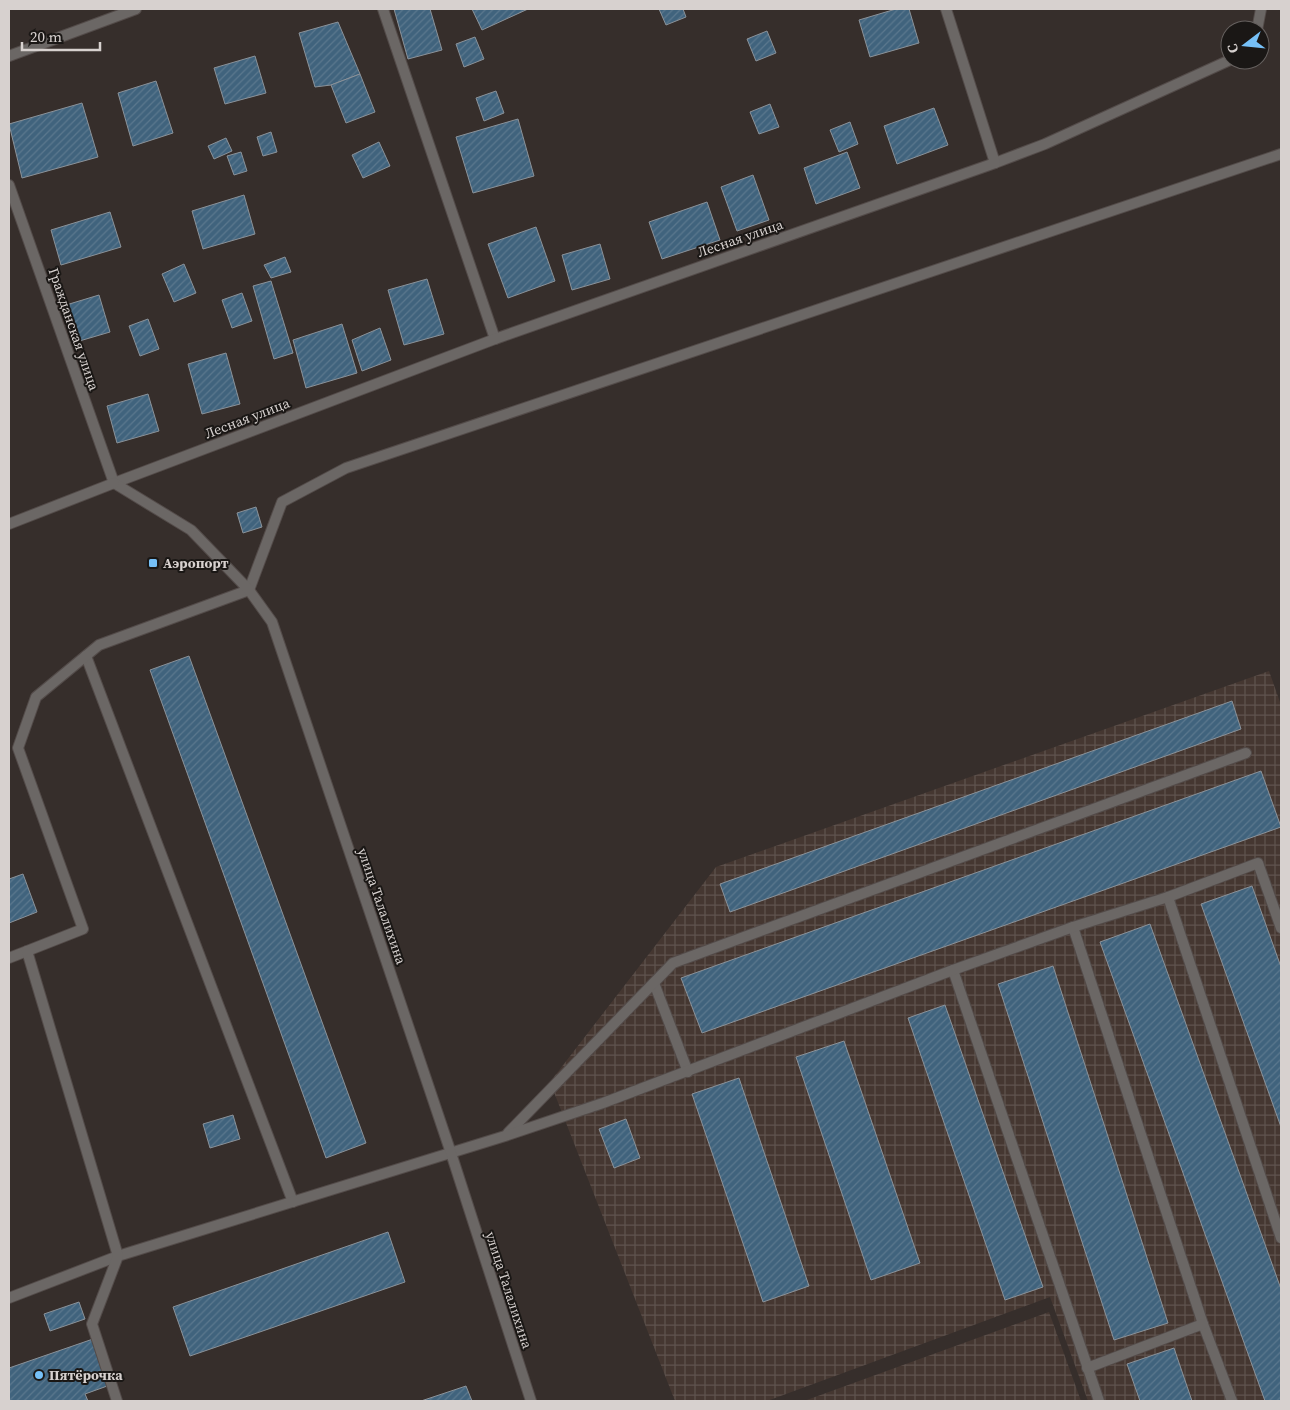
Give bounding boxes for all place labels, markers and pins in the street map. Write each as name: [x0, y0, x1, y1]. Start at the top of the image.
place label: Аэропорт: [163, 553, 229, 573]
marker: Аэропорт: [147, 557, 159, 569]
place label: Пятёрочка: [49, 1365, 123, 1385]
marker: Пятёрочка: [33, 1369, 45, 1381]

